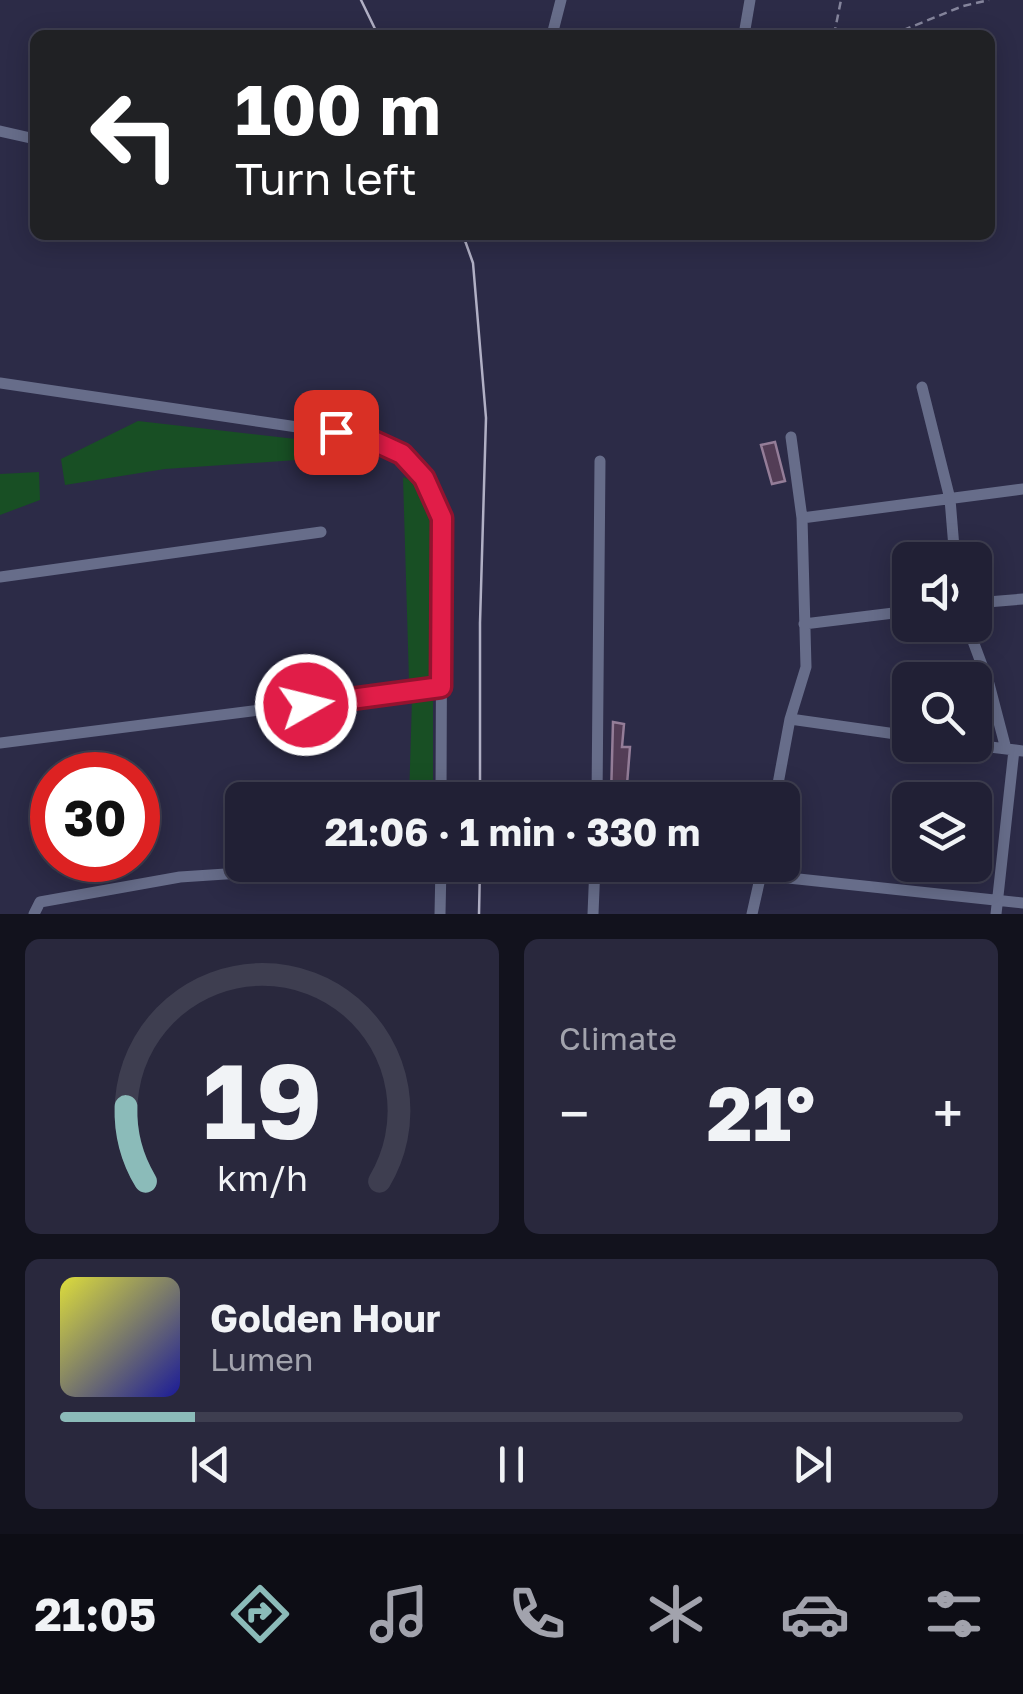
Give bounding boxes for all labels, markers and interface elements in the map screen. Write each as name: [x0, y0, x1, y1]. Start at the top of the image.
text: 100 m: [235, 66, 441, 150]
icon: left: [70, 70, 200, 200]
text: Turn left: [235, 151, 417, 205]
pin: [294, 390, 379, 475]
icon: arrive: [309, 405, 364, 460]
map controls: [892, 542, 992, 882]
button: sound: [892, 542, 992, 642]
position arrow: [254, 653, 358, 757]
button: search: [892, 662, 992, 762]
speed limit sign: 30: [30, 752, 160, 882]
button: layers: [892, 782, 992, 882]
text: 21:06 · 1 min · 330 m: [325, 809, 700, 854]
text: Climate: [559, 1019, 677, 1057]
text: 19: [202, 1037, 322, 1162]
text: 21°: [707, 1067, 815, 1158]
text: −: [559, 1080, 589, 1146]
text: +: [933, 1080, 963, 1146]
text: km/h: [217, 1156, 307, 1199]
text: Golden Hour: [210, 1295, 441, 1340]
text: Lumen: [210, 1340, 314, 1378]
icon: previous: [183, 1437, 238, 1492]
icon: pause: [484, 1437, 539, 1492]
icon: next: [785, 1437, 840, 1492]
icon: directions: [225, 1579, 295, 1649]
icon: music: [364, 1579, 434, 1649]
icon: phone: [502, 1579, 572, 1649]
icon: climate: [641, 1579, 711, 1649]
icon: car: [780, 1579, 850, 1649]
icon: filters: [919, 1579, 989, 1649]
text: 21:05: [34, 1587, 156, 1641]

